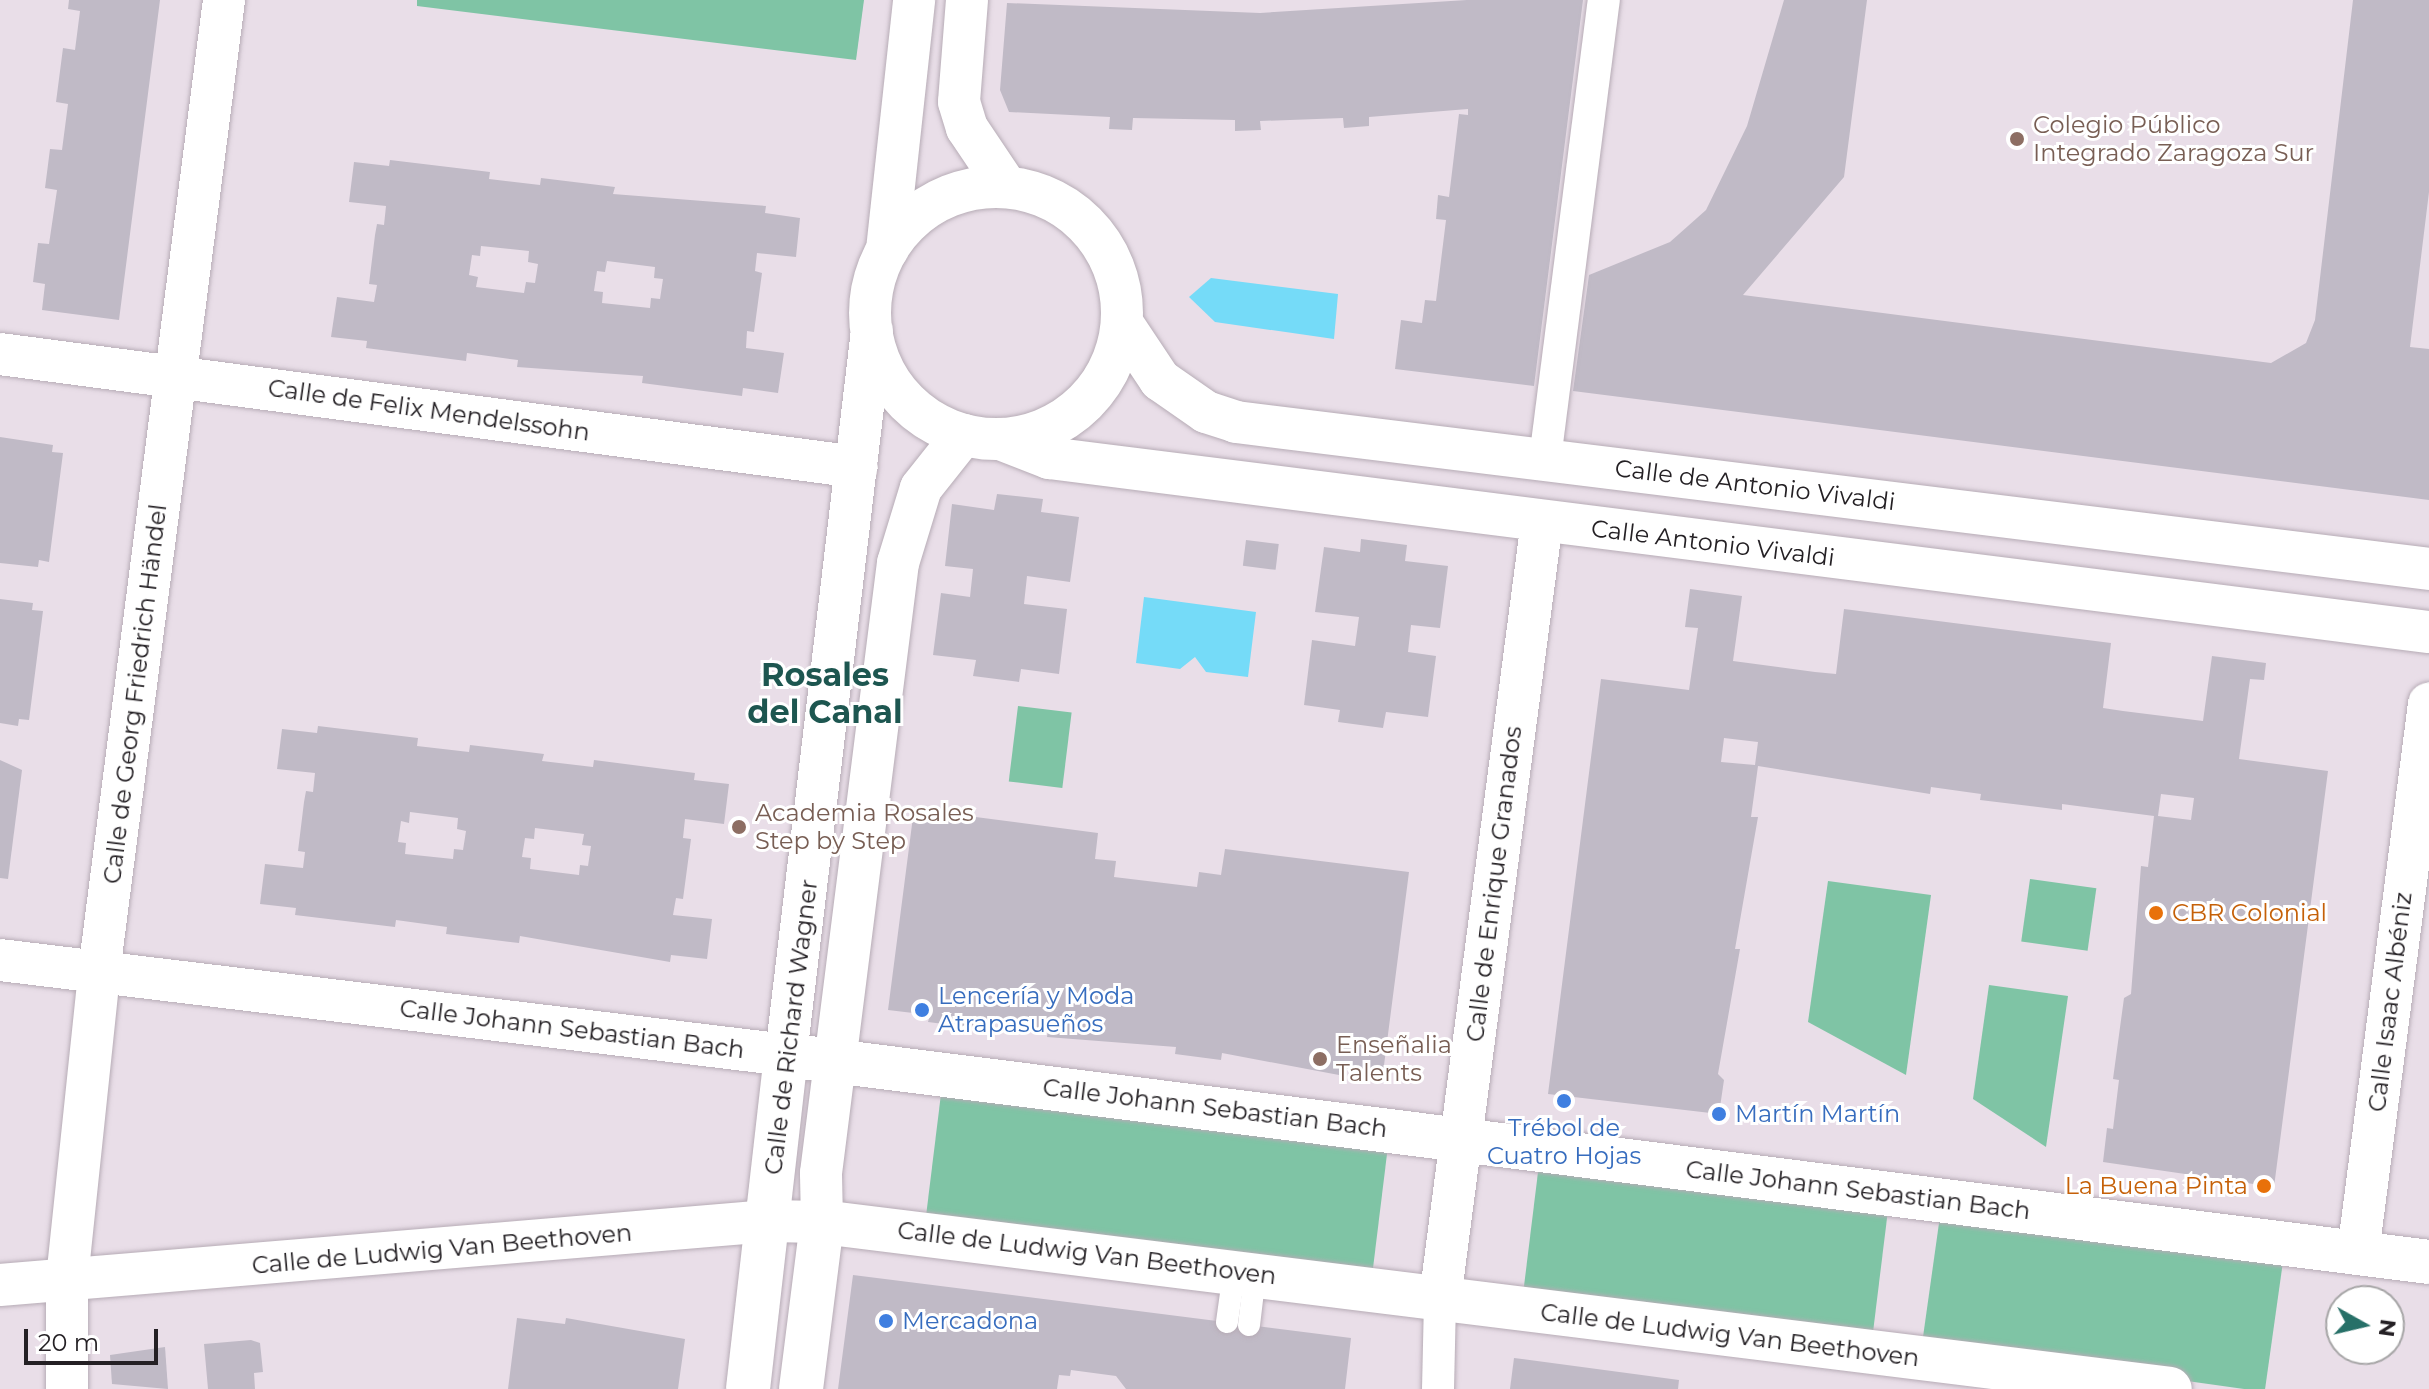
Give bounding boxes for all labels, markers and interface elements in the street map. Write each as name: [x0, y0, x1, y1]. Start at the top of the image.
place label: Colegio Público Integrado Zaragoza Sur: [2033, 111, 2314, 167]
marker: Colegio Público Integrado Zaragoza Sur: [2008, 130, 2026, 148]
street label: Calle de Felix Mendelssohn: [266, 373, 592, 447]
street label: Calle de Antonio Vivaldi: [1613, 454, 1897, 516]
street label: Calle de Georg Friedrich Händel: [97, 502, 173, 886]
street label: Calle Antonio Vivaldi: [1590, 514, 1836, 572]
district label: Rosales del Canal: [747, 657, 903, 732]
street label: Calle de Enrique Granados: [1460, 724, 1528, 1044]
place label: Academia Rosales Step by Step: [755, 799, 974, 855]
marker: Academia Rosales Step by Step: [730, 818, 748, 836]
street label: Calle de Richard Wagner: [759, 878, 823, 1176]
street label: Calle Isaac Albéniz: [2362, 890, 2418, 1114]
place label: CBR Colonial: [2172, 899, 2327, 927]
marker: CBR Colonial: [2147, 904, 2165, 922]
place label: Lencería y Moda Atrapasueños: [938, 982, 1135, 1038]
street label: Calle Johann Sebastian Bach: [398, 994, 746, 1064]
marker: Lencería y Moda Atrapasueños: [913, 1001, 931, 1019]
place label: Enseñalia Talents: [1336, 1031, 1452, 1087]
marker: Enseñalia Talents: [1311, 1050, 1329, 1068]
street label: Calle Johann Sebastian Bach: [1041, 1073, 1389, 1143]
marker: Trébol de Cuatro Hojas: [1555, 1092, 1573, 1110]
place label: Martín Martín: [1735, 1100, 1900, 1128]
marker: Martín Martín: [1710, 1105, 1728, 1123]
place label: Trébol de Cuatro Hojas: [1487, 1114, 1641, 1170]
street label: Calle Johann Sebastian Bach: [1684, 1155, 2032, 1225]
place label: La Buena Pinta: [2065, 1172, 2248, 1200]
marker: La Buena Pinta: [2255, 1177, 2273, 1195]
street label: Calle de Ludwig Van Beethoven: [896, 1215, 1278, 1291]
street label: Calle de Ludwig Van Beethoven: [251, 1218, 633, 1280]
north arrow: [2325, 1285, 2405, 1365]
street label: Calle de Ludwig Van Beethoven: [1539, 1297, 1921, 1373]
place label: Mercadona: [902, 1307, 1038, 1335]
marker: Mercadona: [877, 1312, 895, 1330]
scale bar: [28, 1313, 162, 1363]
text: N: [2373, 1317, 2402, 1339]
text: 20 m: [38, 1328, 99, 1357]

